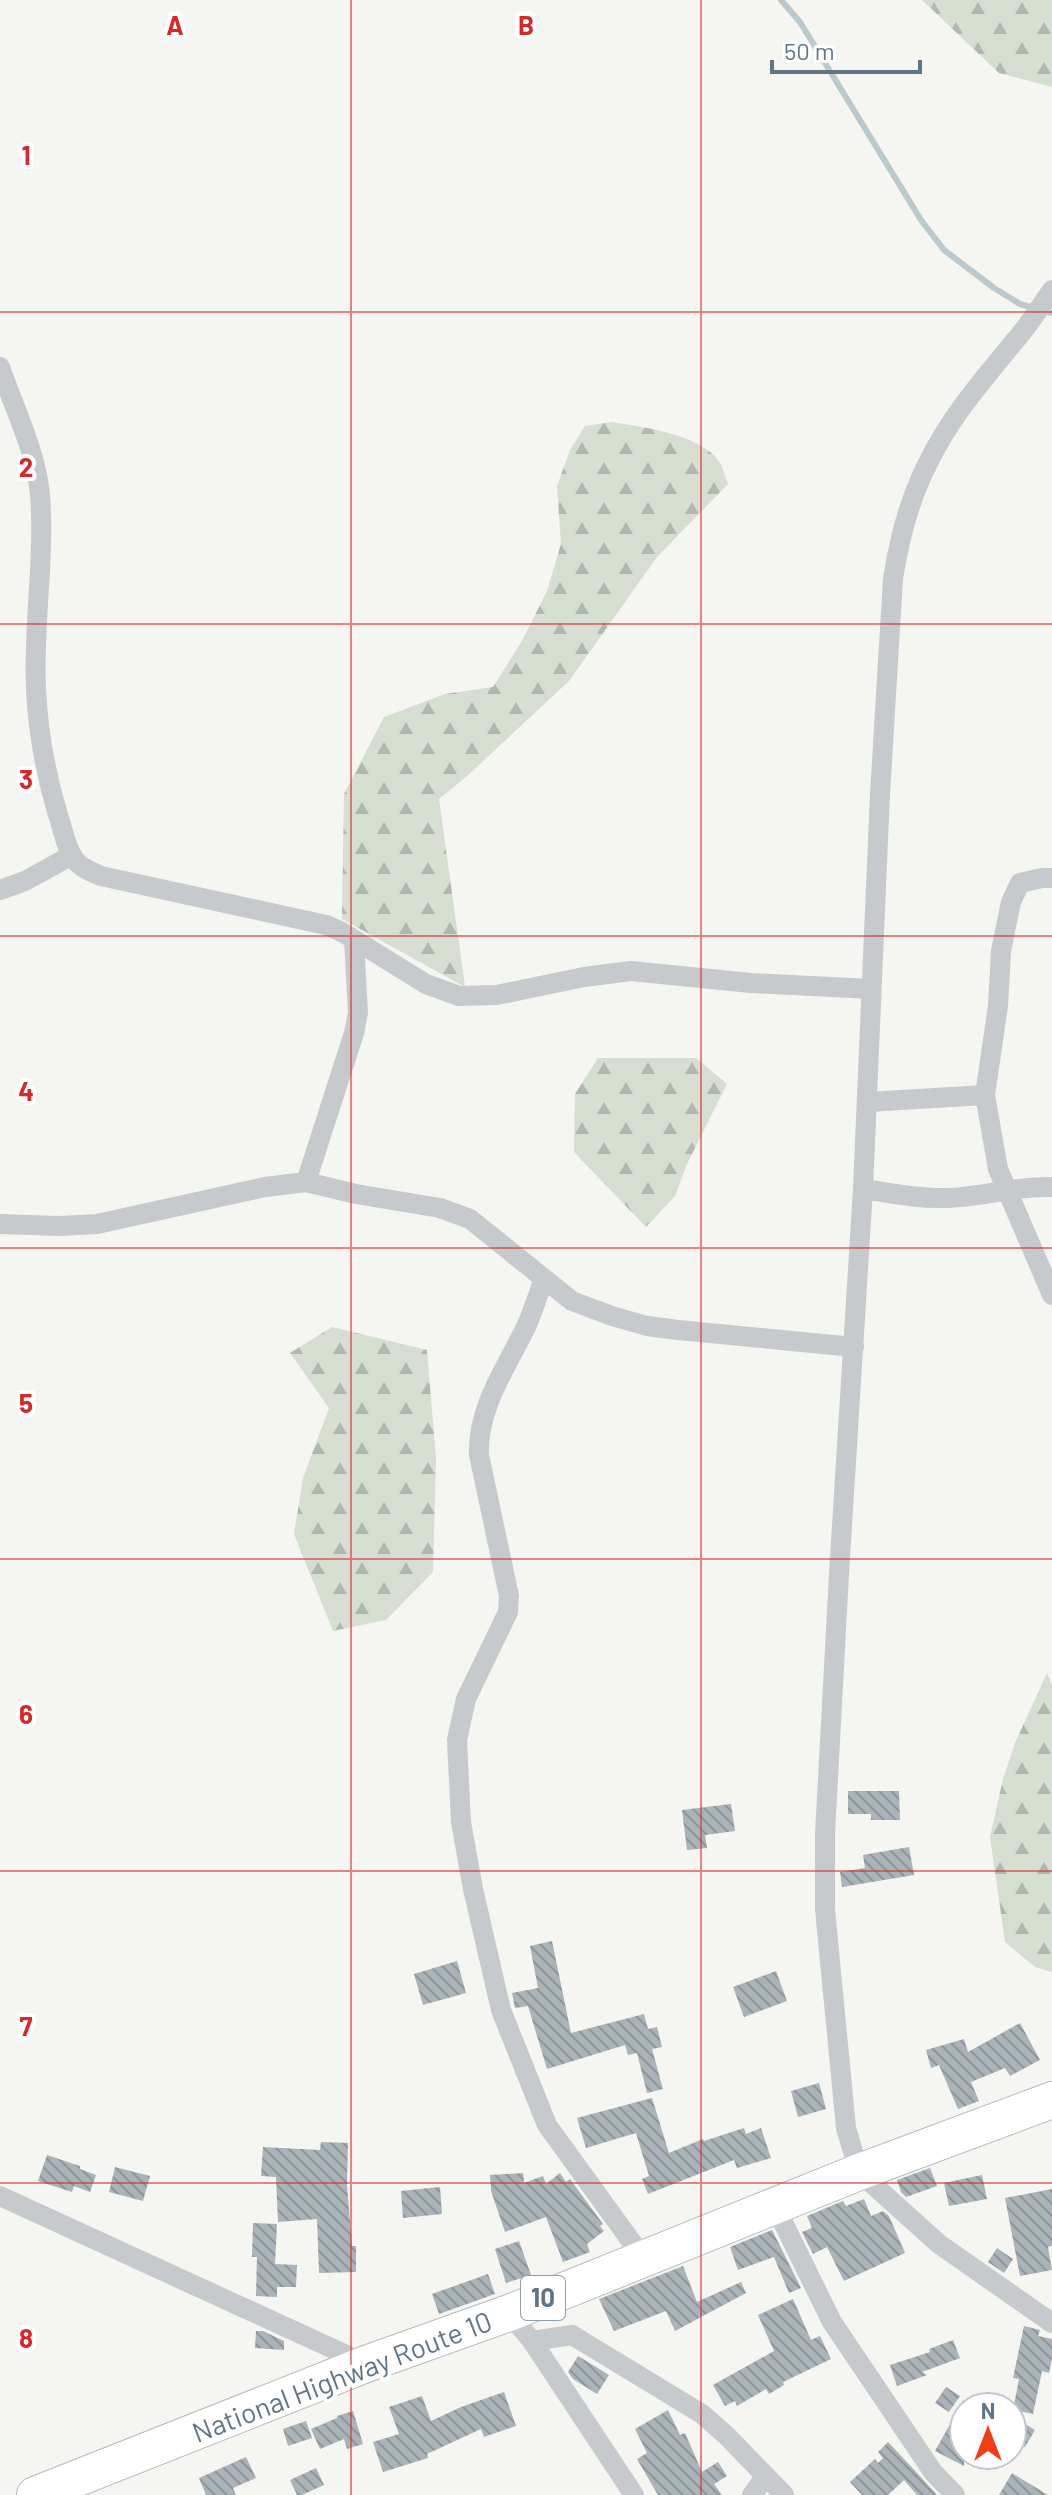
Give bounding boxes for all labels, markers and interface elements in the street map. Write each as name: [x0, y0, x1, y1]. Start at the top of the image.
text: A: [166, 9, 184, 40]
text: B: [518, 9, 534, 40]
scale bar: [772, 24, 920, 74]
text: 50 m: [784, 36, 835, 65]
text: 1: [21, 139, 31, 170]
text: 2: [19, 451, 33, 482]
text: 3: [19, 763, 33, 794]
text: 4: [18, 1075, 34, 1106]
text: 5: [19, 1387, 33, 1418]
text: 6: [19, 1698, 33, 1729]
text: 7: [20, 2010, 33, 2041]
road number: 10: [521, 2276, 565, 2320]
street label: National Highway Route 10: [187, 2303, 496, 2449]
text: 8: [19, 2322, 33, 2353]
north arrow: [948, 2391, 1028, 2471]
text: N: [981, 2397, 995, 2423]

